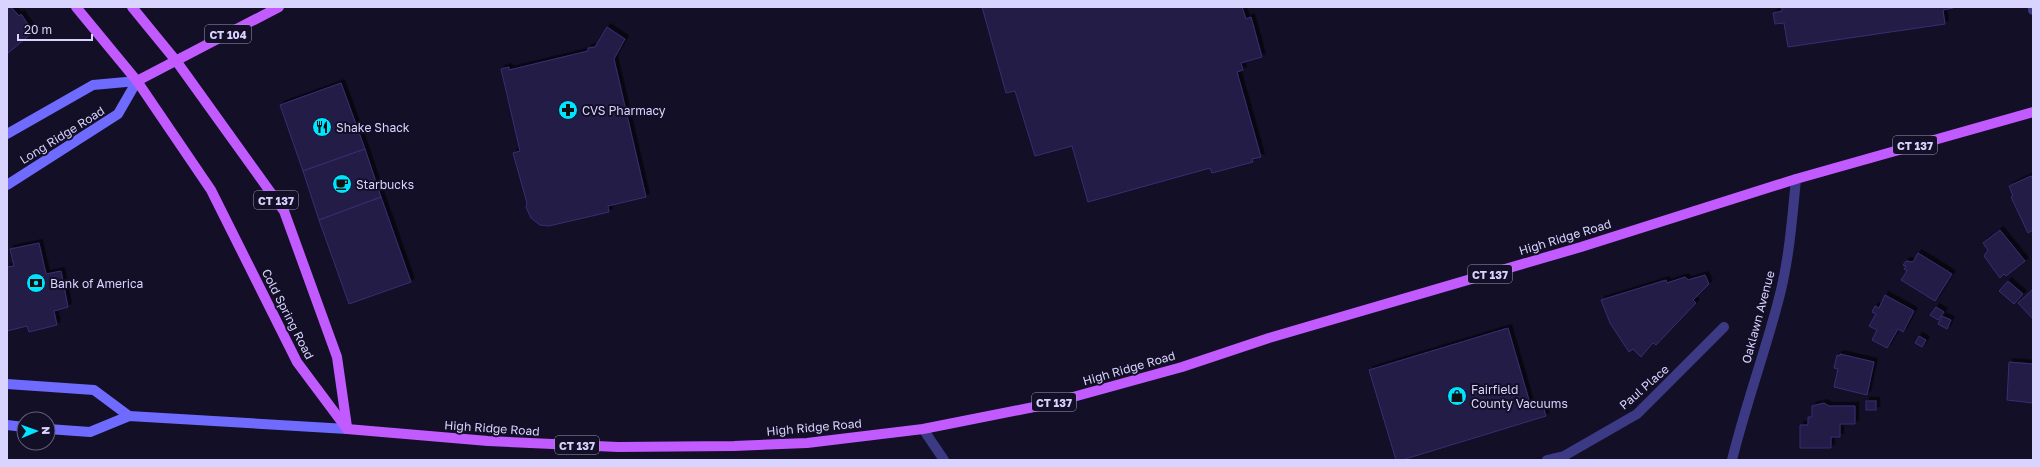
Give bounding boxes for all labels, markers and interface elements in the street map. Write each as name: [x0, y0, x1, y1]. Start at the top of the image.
scale bar: [18, 16, 92, 42]
text: 20 m: [24, 22, 52, 37]
road number: CT 104: [205, 25, 251, 43]
pharmacy icon: CVS Pharmacy: [557, 99, 579, 121]
street label: Long Ridge Road: [17, 103, 107, 167]
place label: CVS Pharmacy: [582, 103, 666, 118]
restaurant icon: Shake Shack: [311, 116, 333, 138]
place label: Shake Shack: [336, 120, 410, 135]
road number: CT 137: [1893, 136, 1937, 154]
cafe icon: Starbucks: [331, 173, 353, 195]
place label: Starbucks: [356, 177, 414, 192]
road number: CT 137: [254, 191, 298, 209]
street label: High Ridge Road: [1517, 216, 1613, 258]
road number: CT 137: [1468, 265, 1512, 283]
street label: Cold Spring Road: [259, 266, 317, 362]
street label: Oaklawn Avenue: [1738, 269, 1778, 365]
bank icon: Bank of America: [25, 272, 47, 294]
place label: Bank of America: [50, 276, 143, 291]
street label: High Ridge Road: [1081, 348, 1177, 388]
street label: Paul Place: [1616, 361, 1672, 413]
place label: Fairfield County Vacuums: [1471, 382, 1568, 411]
shop icon: Fairfield County Vacuums: [1446, 385, 1468, 407]
road number: CT 137: [1032, 393, 1076, 411]
north arrow: [16, 411, 56, 451]
street label: High Ridge Road: [766, 415, 862, 439]
street label: High Ridge Road: [444, 417, 540, 439]
text: N: [40, 426, 53, 435]
road number: CT 137: [555, 436, 599, 454]

